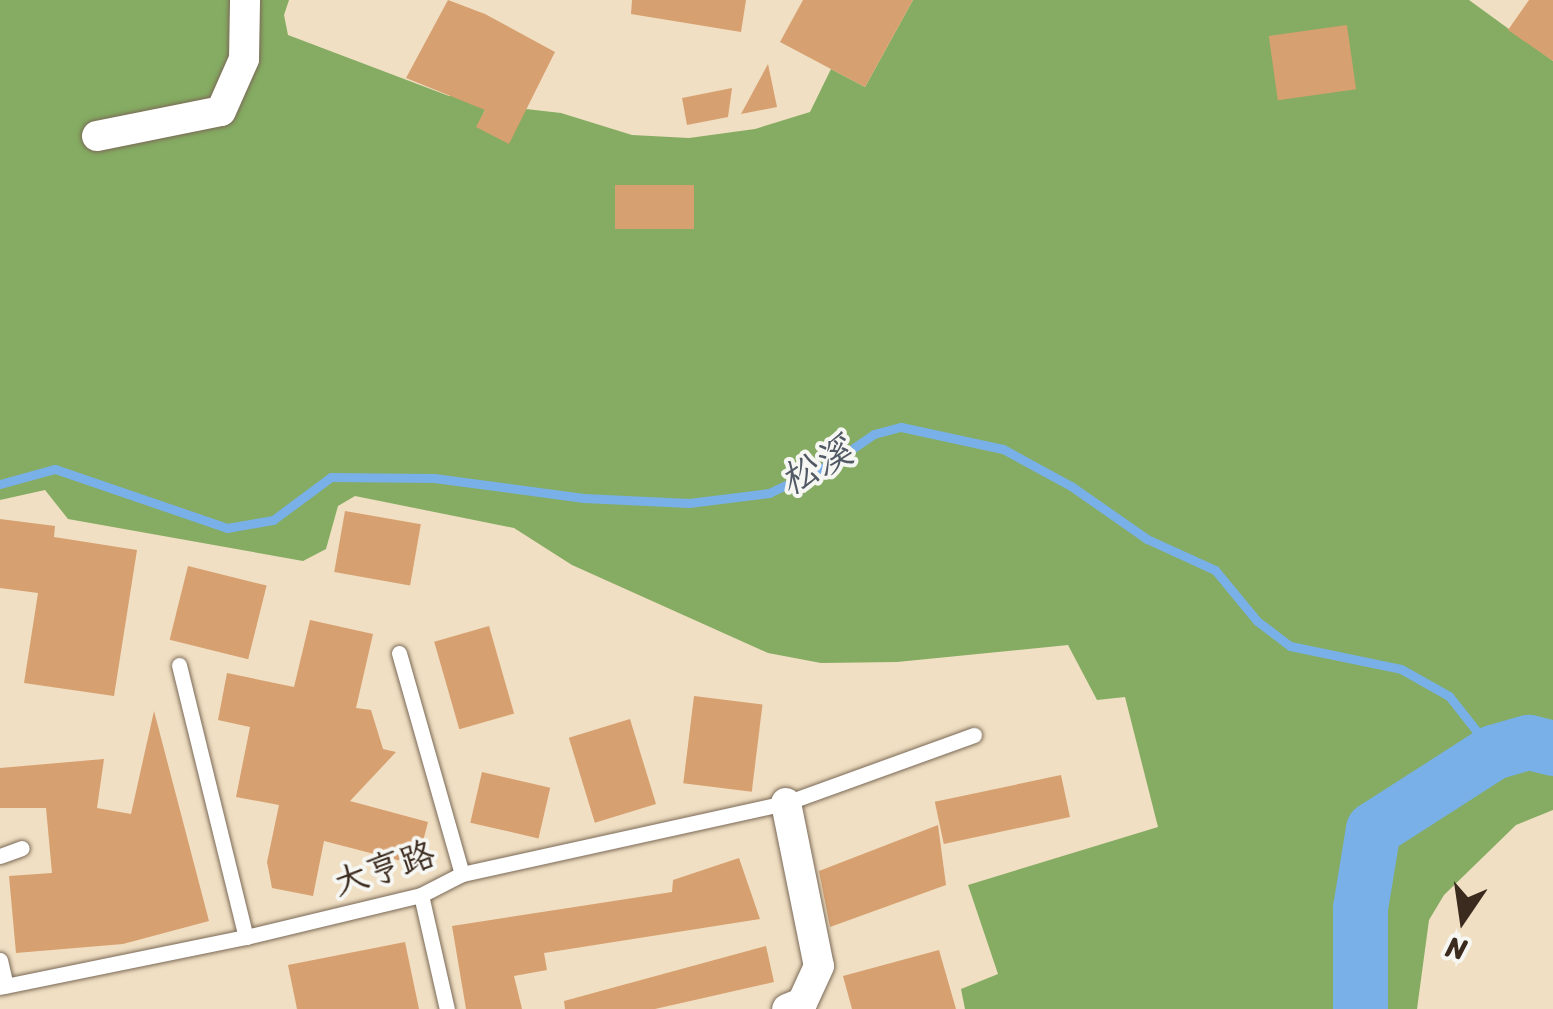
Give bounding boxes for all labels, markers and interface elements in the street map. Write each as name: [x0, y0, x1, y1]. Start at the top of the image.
water label: 松溪: [772, 428, 860, 504]
street label: 大亨路: [328, 832, 440, 904]
north arrow: [1413, 869, 1513, 969]
text: N: [1441, 923, 1471, 975]

